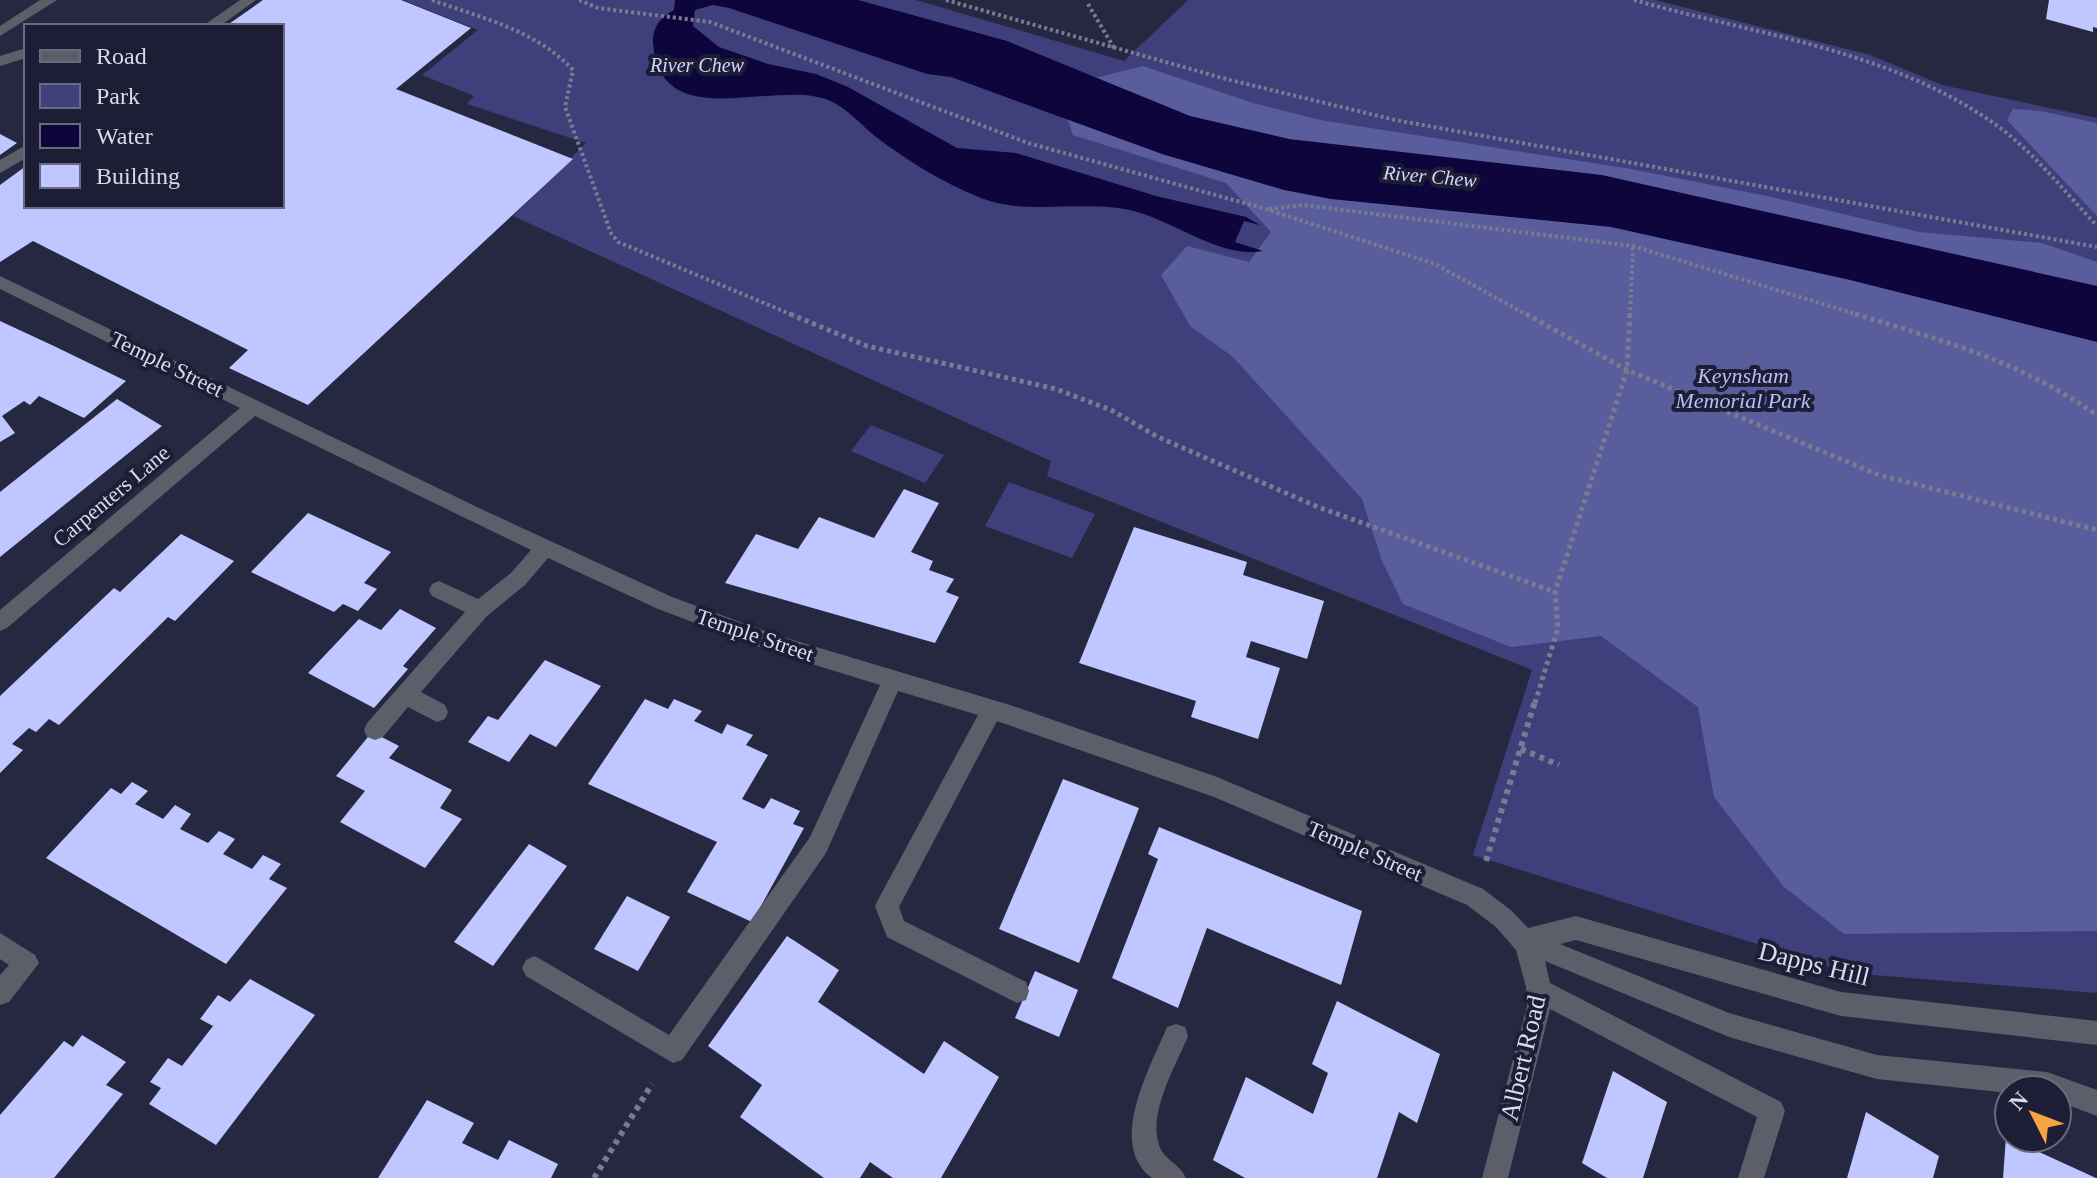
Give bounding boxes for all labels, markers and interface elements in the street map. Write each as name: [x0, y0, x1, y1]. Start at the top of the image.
legend: [24, 24, 284, 208]
text: Road: [96, 43, 147, 69]
water label: River Chew: [649, 54, 745, 76]
text: Park: [96, 83, 140, 109]
text: Water: [96, 123, 153, 149]
water label: River Chew: [1381, 161, 1478, 191]
text: Building: [96, 163, 180, 189]
street label: Temple Street: [106, 326, 228, 402]
park label: Keynsham Memorial Park: [1674, 363, 1812, 413]
street label: Carpenters Lane: [48, 440, 174, 552]
street label: Temple Street: [693, 603, 817, 667]
street label: Temple Street: [1304, 816, 1426, 886]
street label: Dapps Hill: [1755, 936, 1873, 992]
street label: Albert Road: [1494, 992, 1552, 1124]
north arrow: [1993, 1074, 2073, 1154]
text: N: [2004, 1087, 2033, 1115]

